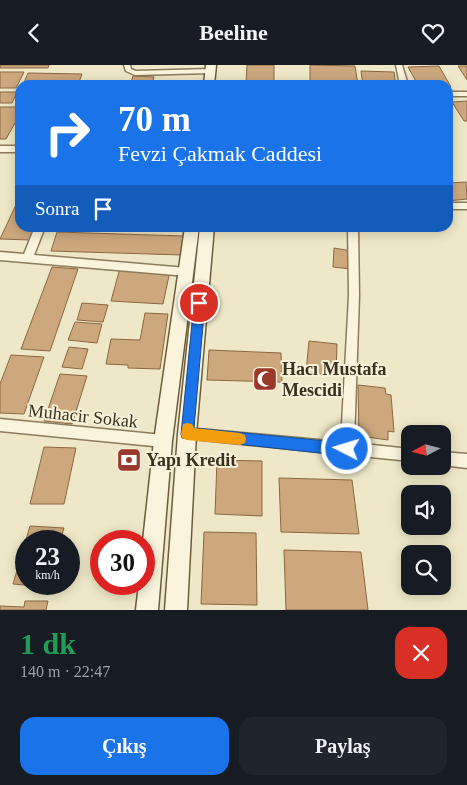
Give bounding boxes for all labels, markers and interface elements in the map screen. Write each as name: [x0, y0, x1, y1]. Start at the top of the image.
icon: back: [20, 19, 48, 47]
icon: heart: [419, 19, 447, 47]
text: Beeline: [199, 20, 268, 45]
icon: right: [35, 100, 100, 165]
text: 70 m: [118, 100, 191, 139]
text: Fevzi Çakmak Caddesi: [118, 141, 322, 166]
icon: arrive: [89, 195, 117, 223]
text: Sonra: [35, 198, 79, 219]
pin: [178, 282, 220, 324]
icon: arrive: [185, 289, 213, 317]
place label: Hacı Mustafa Mescidi: [282, 359, 386, 400]
mosque icon: Hacı Mustafa Mescidi: [252, 366, 278, 392]
street label: Muhacir Sokak: [27, 400, 139, 432]
position arrow: [320, 422, 372, 474]
north arrow: [401, 425, 451, 475]
map controls: [401, 425, 451, 595]
bank icon: Yapı Kredit: [116, 447, 142, 473]
place label: Yapı Kredit: [146, 450, 236, 470]
button: sound: [401, 485, 451, 535]
speed limit sign: 30: [90, 530, 155, 595]
text: 23: [35, 543, 60, 570]
button: search: [401, 545, 451, 595]
text: km/h: [35, 568, 60, 582]
text: 1 dk: [20, 627, 76, 660]
button: close: [395, 627, 447, 679]
text: 140 m · 22:47: [20, 663, 110, 680]
button: Çıkış: [20, 717, 229, 775]
button: Paylaş: [239, 717, 447, 775]

